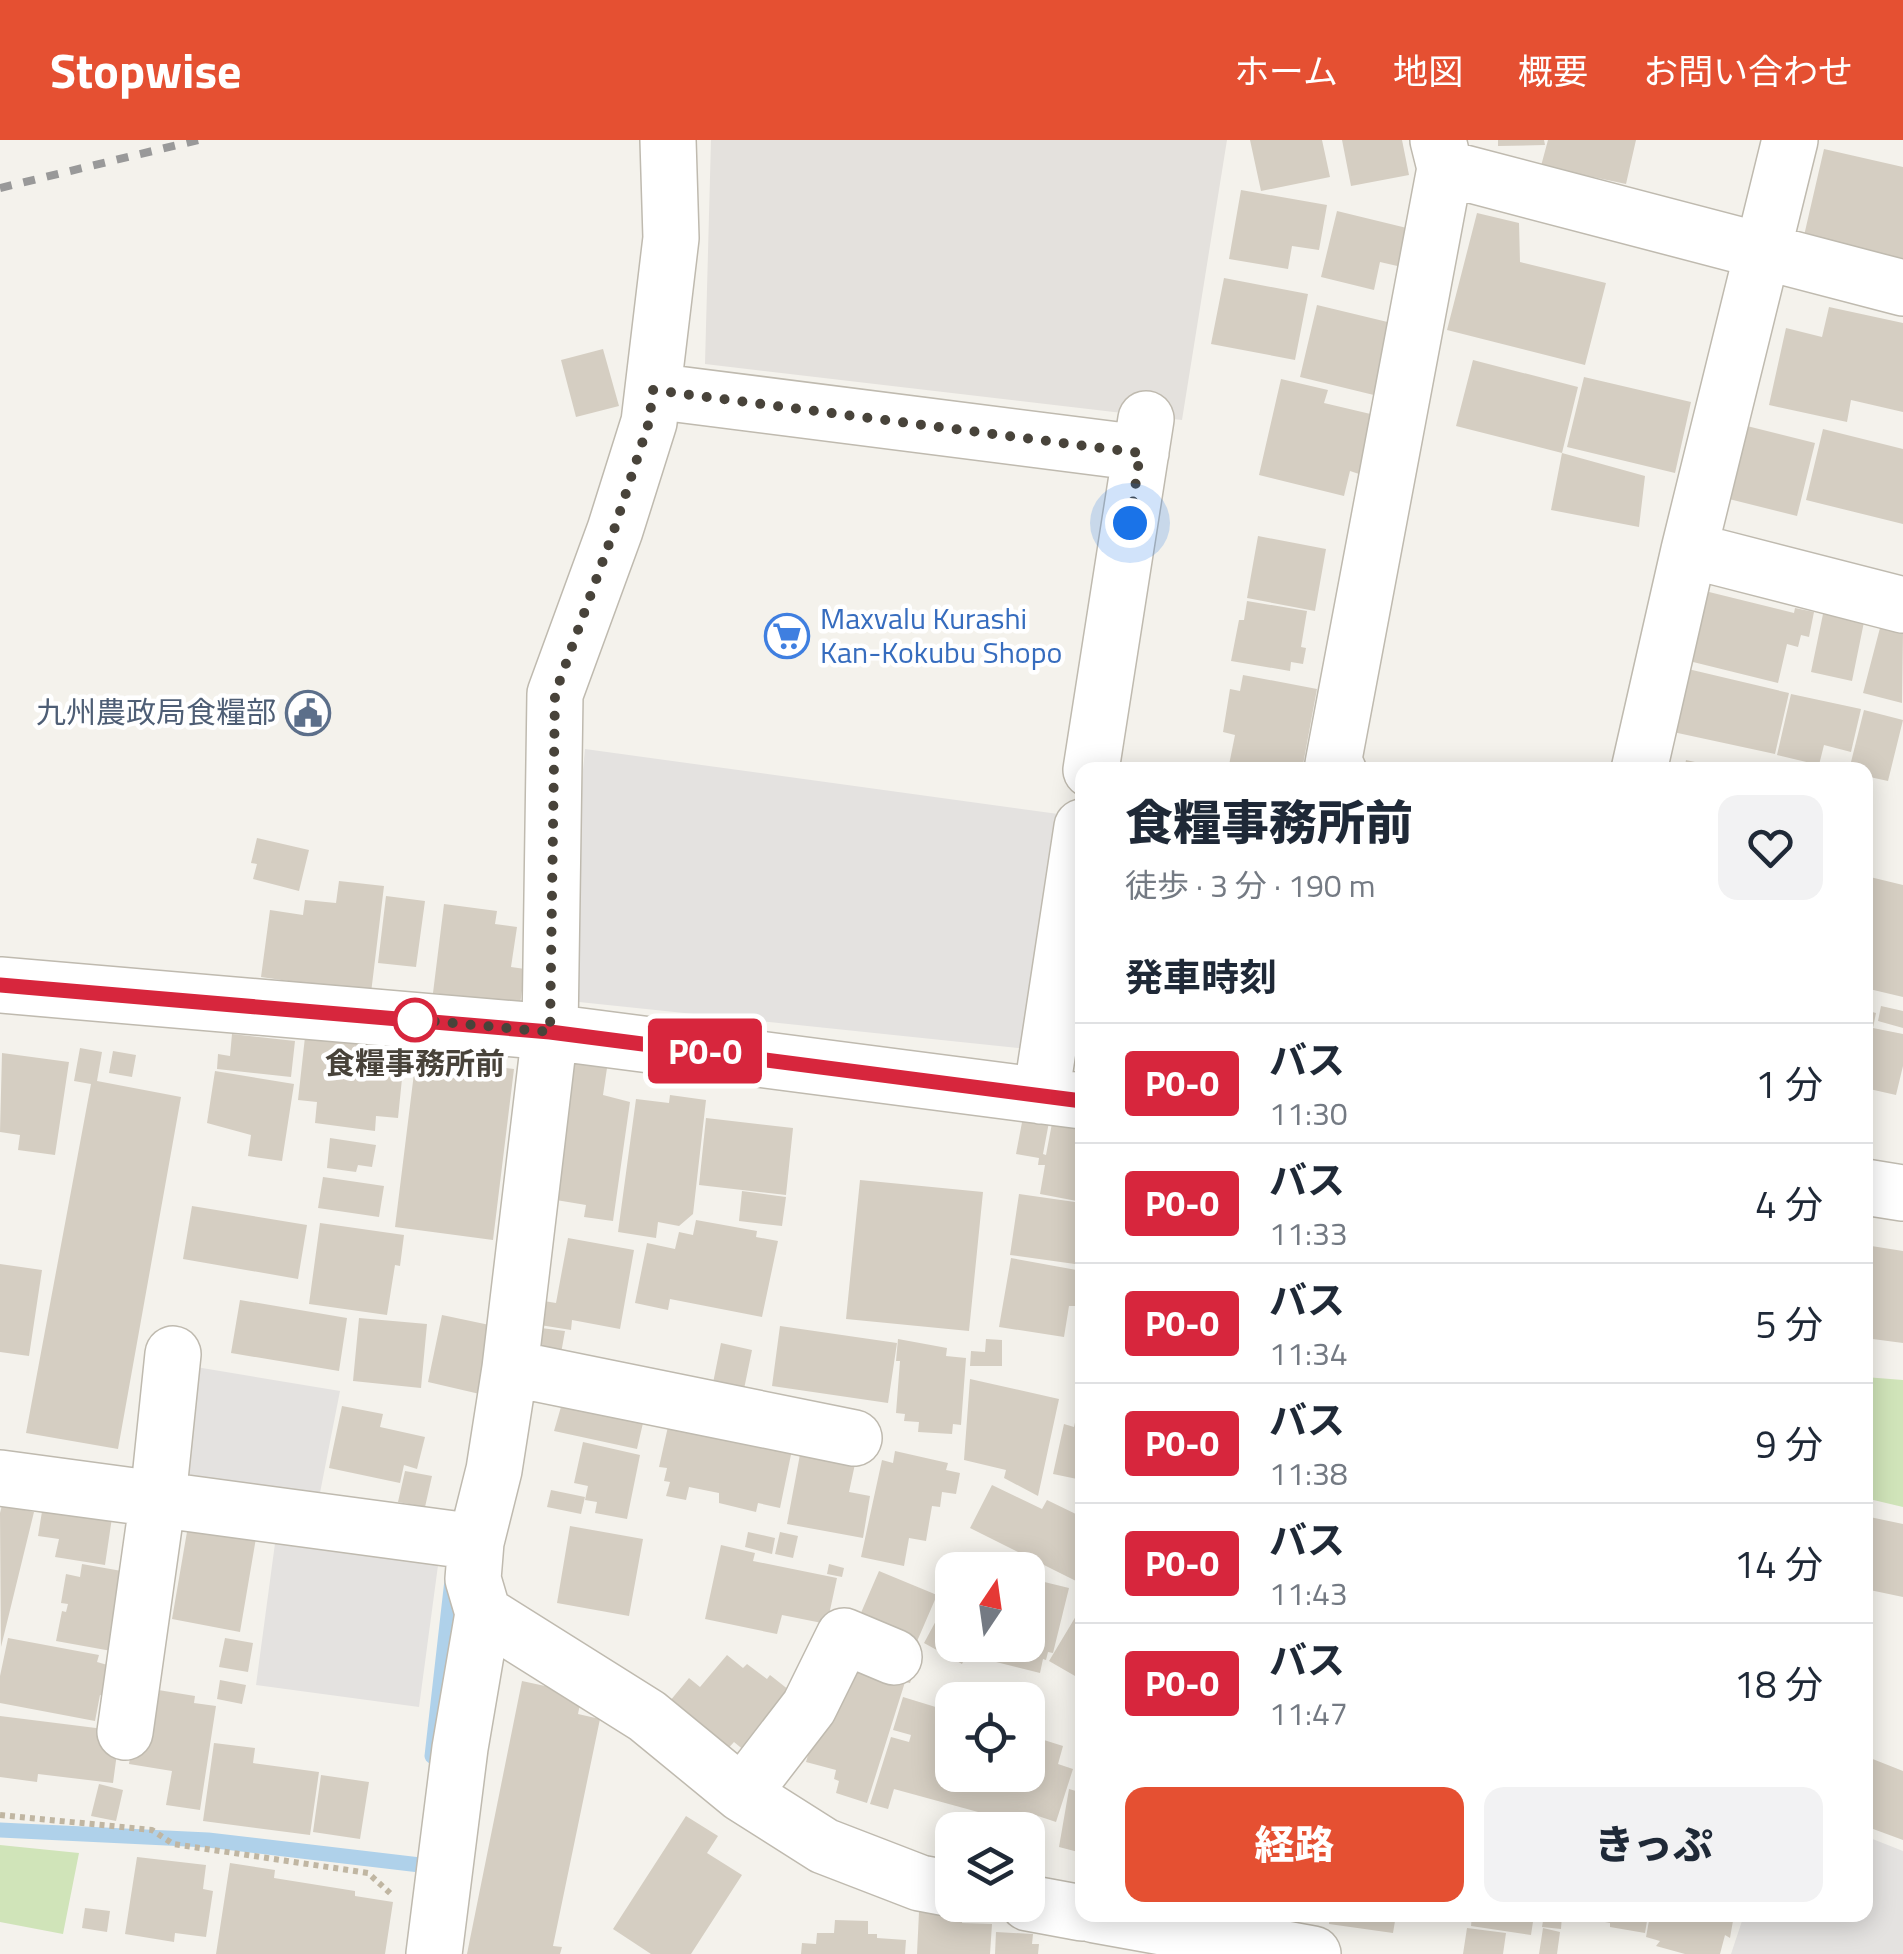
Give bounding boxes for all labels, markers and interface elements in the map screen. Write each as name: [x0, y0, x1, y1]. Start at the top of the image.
text: Stopwise: [50, 34, 242, 107]
text: ホーム: [1234, 44, 1338, 98]
text: 地図: [1393, 44, 1463, 98]
text: 概要: [1518, 44, 1588, 98]
text: お問い合わせ: [1643, 44, 1853, 98]
your location: [1105, 498, 1155, 548]
place label: Maxvalu Kurashi Kan-Kokubu Shopo: [820, 595, 1062, 675]
supermarket icon: Maxvalu Kurashi Kan-Kokubu Shopo: [764, 613, 810, 659]
place label: 九州農政局食糧部: [36, 689, 276, 735]
public building icon: 九州農政局食糧部: [285, 690, 331, 736]
text: 食糧事務所前: [1125, 786, 1413, 859]
button: heart: [1718, 795, 1823, 900]
text: 徒歩 · 3 分 · 190 m: [1125, 861, 1376, 909]
text: 発車時刻: [1125, 948, 1277, 1006]
marker: 食糧事務所前: [394, 999, 436, 1041]
line badge: P0-0: [635, 1018, 775, 1084]
text: P0-0: [668, 1024, 742, 1078]
text: バス: [1269, 1031, 1345, 1089]
place label: 食糧事務所前: [325, 1040, 505, 1086]
text: 1 分: [1755, 1055, 1823, 1113]
text: P0-0: [1145, 1056, 1219, 1110]
text: 11:30: [1269, 1089, 1348, 1137]
text: バス: [1269, 1151, 1345, 1209]
text: 4 分: [1755, 1175, 1823, 1233]
text: P0-0: [1145, 1176, 1219, 1230]
text: 11:33: [1269, 1209, 1348, 1257]
text: バス: [1269, 1271, 1345, 1329]
text: 5 分: [1755, 1295, 1823, 1353]
text: P0-0: [1145, 1296, 1219, 1350]
text: 11:34: [1269, 1329, 1348, 1377]
text: バス: [1269, 1391, 1345, 1449]
text: 9 分: [1755, 1415, 1823, 1473]
text: P0-0: [1145, 1416, 1219, 1470]
text: 11:38: [1269, 1449, 1348, 1497]
text: バス: [1269, 1511, 1345, 1569]
text: 14 分: [1734, 1535, 1823, 1593]
text: P0-0: [1145, 1536, 1219, 1590]
north arrow: [935, 1552, 1045, 1662]
map controls: [935, 1552, 1045, 1922]
text: 11:43: [1269, 1569, 1348, 1617]
text: バス: [1269, 1631, 1345, 1689]
text: 18 分: [1734, 1655, 1823, 1713]
text: P0-0: [1145, 1656, 1219, 1710]
button: locate: [935, 1682, 1045, 1792]
text: 11:47: [1269, 1689, 1348, 1737]
button: 経路: [1125, 1787, 1464, 1902]
button: きっぷ: [1484, 1787, 1823, 1902]
button: layers: [935, 1812, 1045, 1922]

